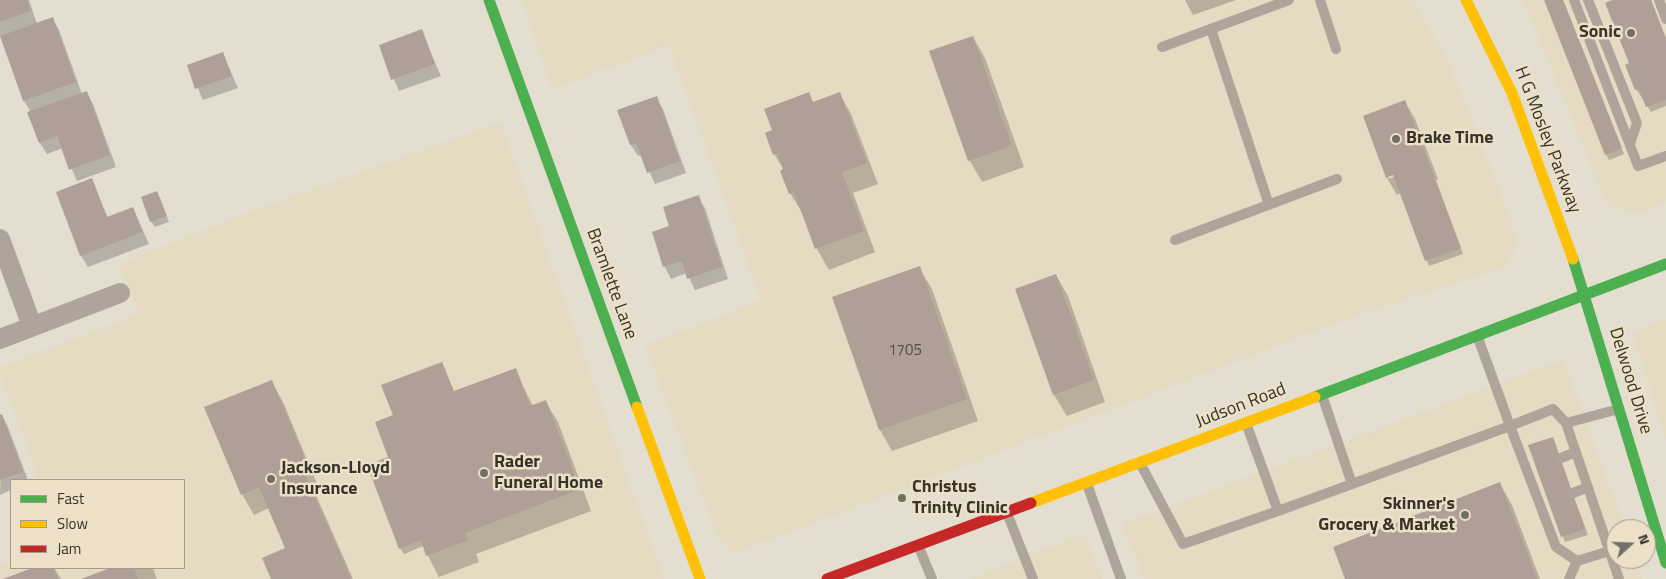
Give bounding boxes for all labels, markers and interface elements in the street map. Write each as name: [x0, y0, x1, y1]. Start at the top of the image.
place label: Sonic: [1579, 22, 1621, 44]
marker: Sonic: [1625, 27, 1637, 39]
street label: H G Mosley Parkway: [1509, 64, 1585, 216]
place label: Brake Time: [1406, 128, 1493, 150]
marker: Brake Time: [1390, 133, 1402, 145]
street label: Bramlette Lane: [581, 225, 641, 343]
street label: Delwood Drive: [1604, 325, 1656, 437]
house number: 1705: [888, 342, 922, 360]
street label: Judson Road: [1193, 379, 1289, 433]
place label: Rader Funeral Home: [494, 452, 603, 494]
place label: Jackson-Lloyd Insurance: [281, 458, 390, 500]
marker: Rader Funeral Home: [478, 467, 490, 479]
marker: Jackson-Lloyd Insurance: [265, 473, 277, 485]
place label: Christus Trinity Clinic: [912, 477, 1008, 520]
legend: [10, 479, 185, 569]
text: Fast: [57, 487, 84, 510]
marker: Christus Trinity Clinic: [896, 492, 908, 504]
place label: Skinner's Grocery & Market: [1318, 494, 1455, 536]
marker: Skinner's Grocery & Market: [1459, 509, 1471, 521]
text: Slow: [57, 512, 88, 535]
north arrow: [1606, 519, 1656, 569]
text: N: [1633, 531, 1656, 547]
text: Jam: [57, 537, 81, 560]

